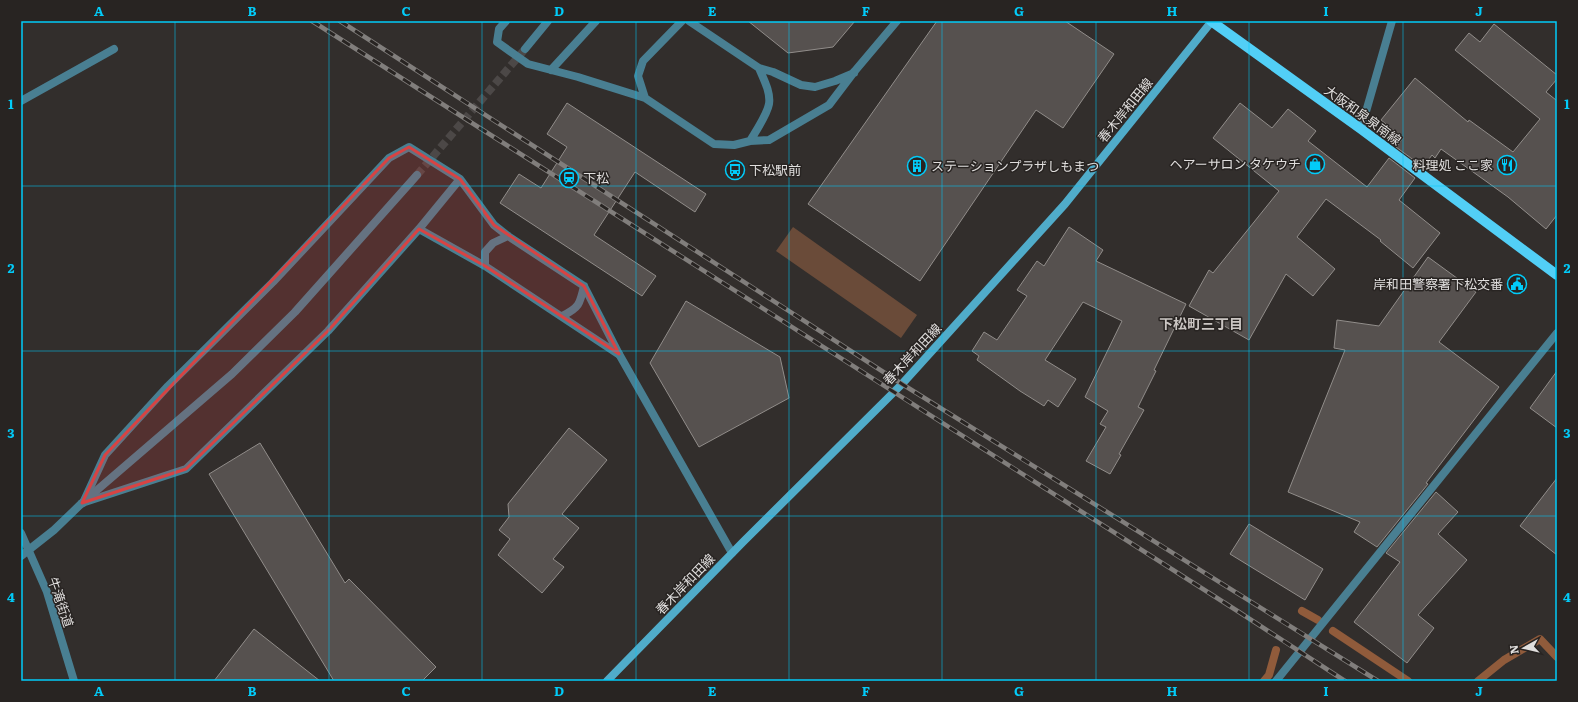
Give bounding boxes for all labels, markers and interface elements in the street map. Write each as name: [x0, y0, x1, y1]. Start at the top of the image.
text: A: [94, 1, 104, 20]
text: B: [248, 1, 257, 20]
text: C: [401, 1, 411, 20]
text: D: [554, 1, 564, 20]
text: E: [708, 1, 717, 20]
text: F: [862, 1, 870, 20]
text: G: [1014, 1, 1024, 20]
text: H: [1167, 1, 1178, 20]
text: I: [1323, 1, 1329, 20]
text: J: [1475, 1, 1483, 20]
street label: 春木岸和田線: [1093, 73, 1157, 146]
street label: 大阪和泉泉南線: [1321, 80, 1406, 149]
text: 1: [8, 94, 14, 113]
text: 1: [1564, 94, 1570, 113]
shop icon: ヘアーサロン タケウチ: [1304, 153, 1326, 175]
place label: ヘアーサロン タケウチ: [1169, 154, 1301, 173]
restaurant icon: 料理処 ここ家: [1496, 154, 1518, 176]
building icon: ステーションプラザしもまつ: [906, 155, 928, 177]
place label: 料理処 ここ家: [1412, 155, 1493, 174]
place label: ステーションプラザしもまつ: [931, 156, 1099, 175]
bus stop icon: 下松駅前: [724, 159, 746, 181]
place label: 下松駅前: [749, 160, 801, 179]
station icon: 下松: [558, 167, 580, 189]
place label: 下松: [583, 168, 609, 187]
text: 2: [8, 258, 15, 277]
text: 2: [1564, 258, 1571, 277]
public building icon: 岸和田警察署下松交番: [1506, 273, 1528, 295]
place label: 岸和田警察署下松交番: [1373, 274, 1503, 293]
district label: 下松町三丁目: [1159, 313, 1243, 333]
street label: 春木岸和田線: [878, 319, 945, 389]
text: 3: [7, 423, 15, 442]
text: 3: [1563, 423, 1571, 442]
street label: 春木岸和田線: [651, 549, 719, 618]
street label: 牛滝街道: [44, 574, 79, 630]
text: 4: [7, 587, 15, 606]
text: 4: [1563, 587, 1571, 606]
north arrow: [1504, 628, 1544, 668]
text: N: [1505, 644, 1522, 655]
text: A: [94, 681, 104, 700]
text: B: [248, 681, 257, 700]
text: C: [401, 681, 411, 700]
text: D: [554, 681, 564, 700]
text: E: [708, 681, 717, 700]
text: F: [862, 681, 870, 700]
text: G: [1014, 681, 1024, 700]
text: H: [1167, 681, 1178, 700]
text: I: [1323, 681, 1329, 700]
text: J: [1475, 681, 1483, 700]

